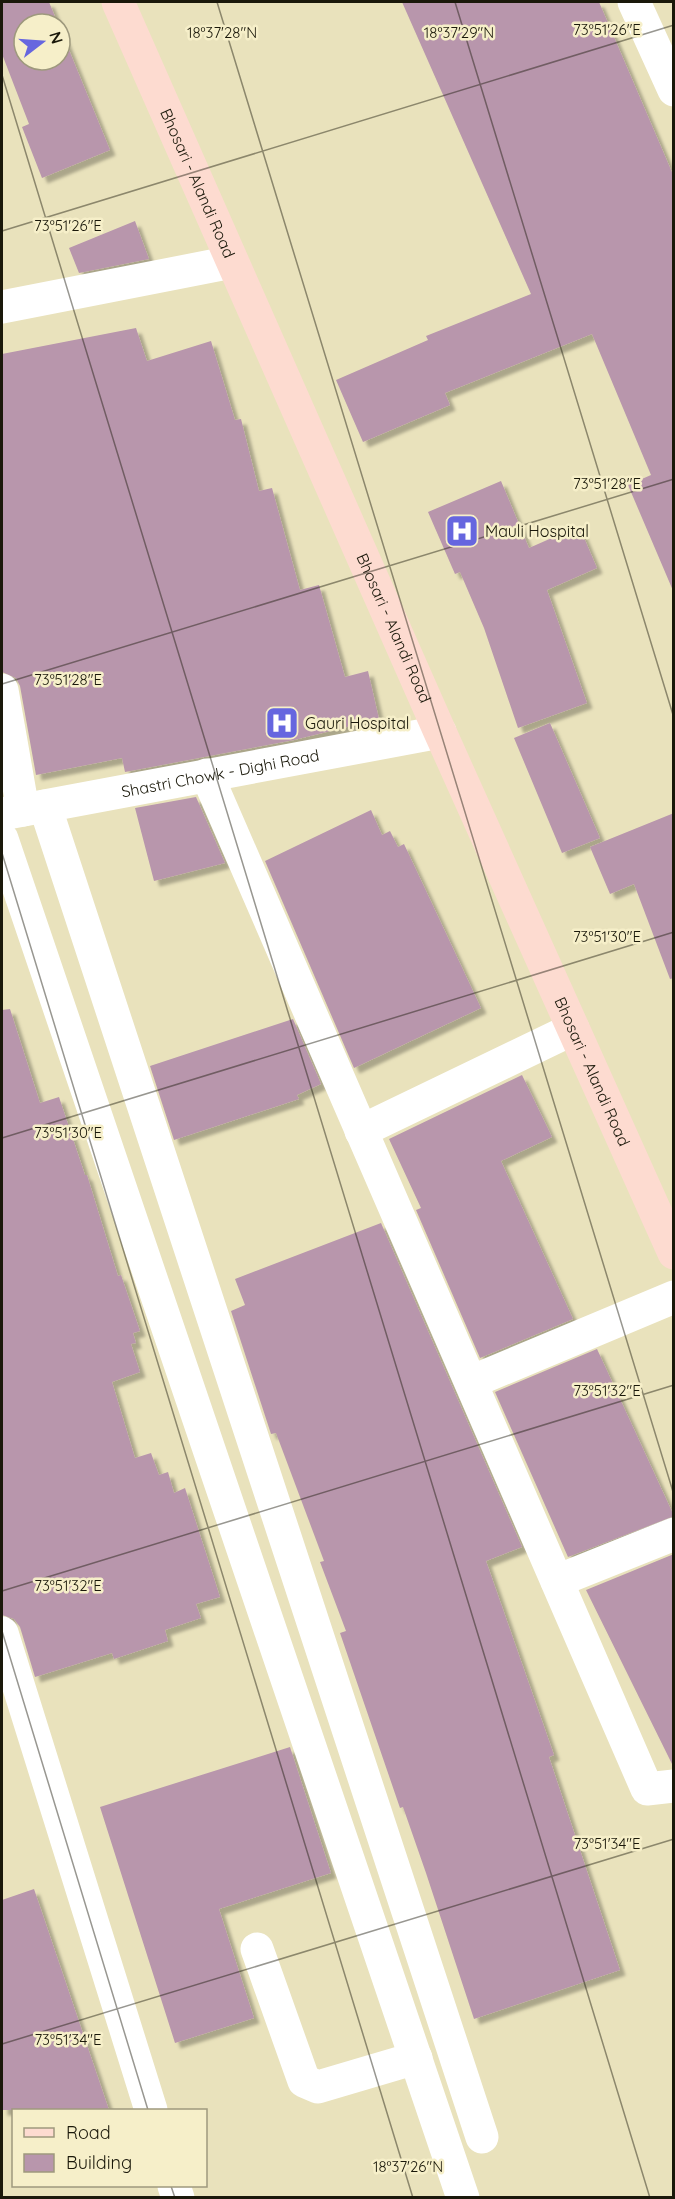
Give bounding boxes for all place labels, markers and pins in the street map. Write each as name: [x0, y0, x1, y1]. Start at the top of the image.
hospital icon: Mauli Hospital: [444, 513, 480, 549]
place label: Mauli Hospital: [485, 521, 589, 541]
hospital icon: Gauri Hospital: [264, 705, 300, 741]
place label: Gauri Hospital: [305, 713, 410, 733]

